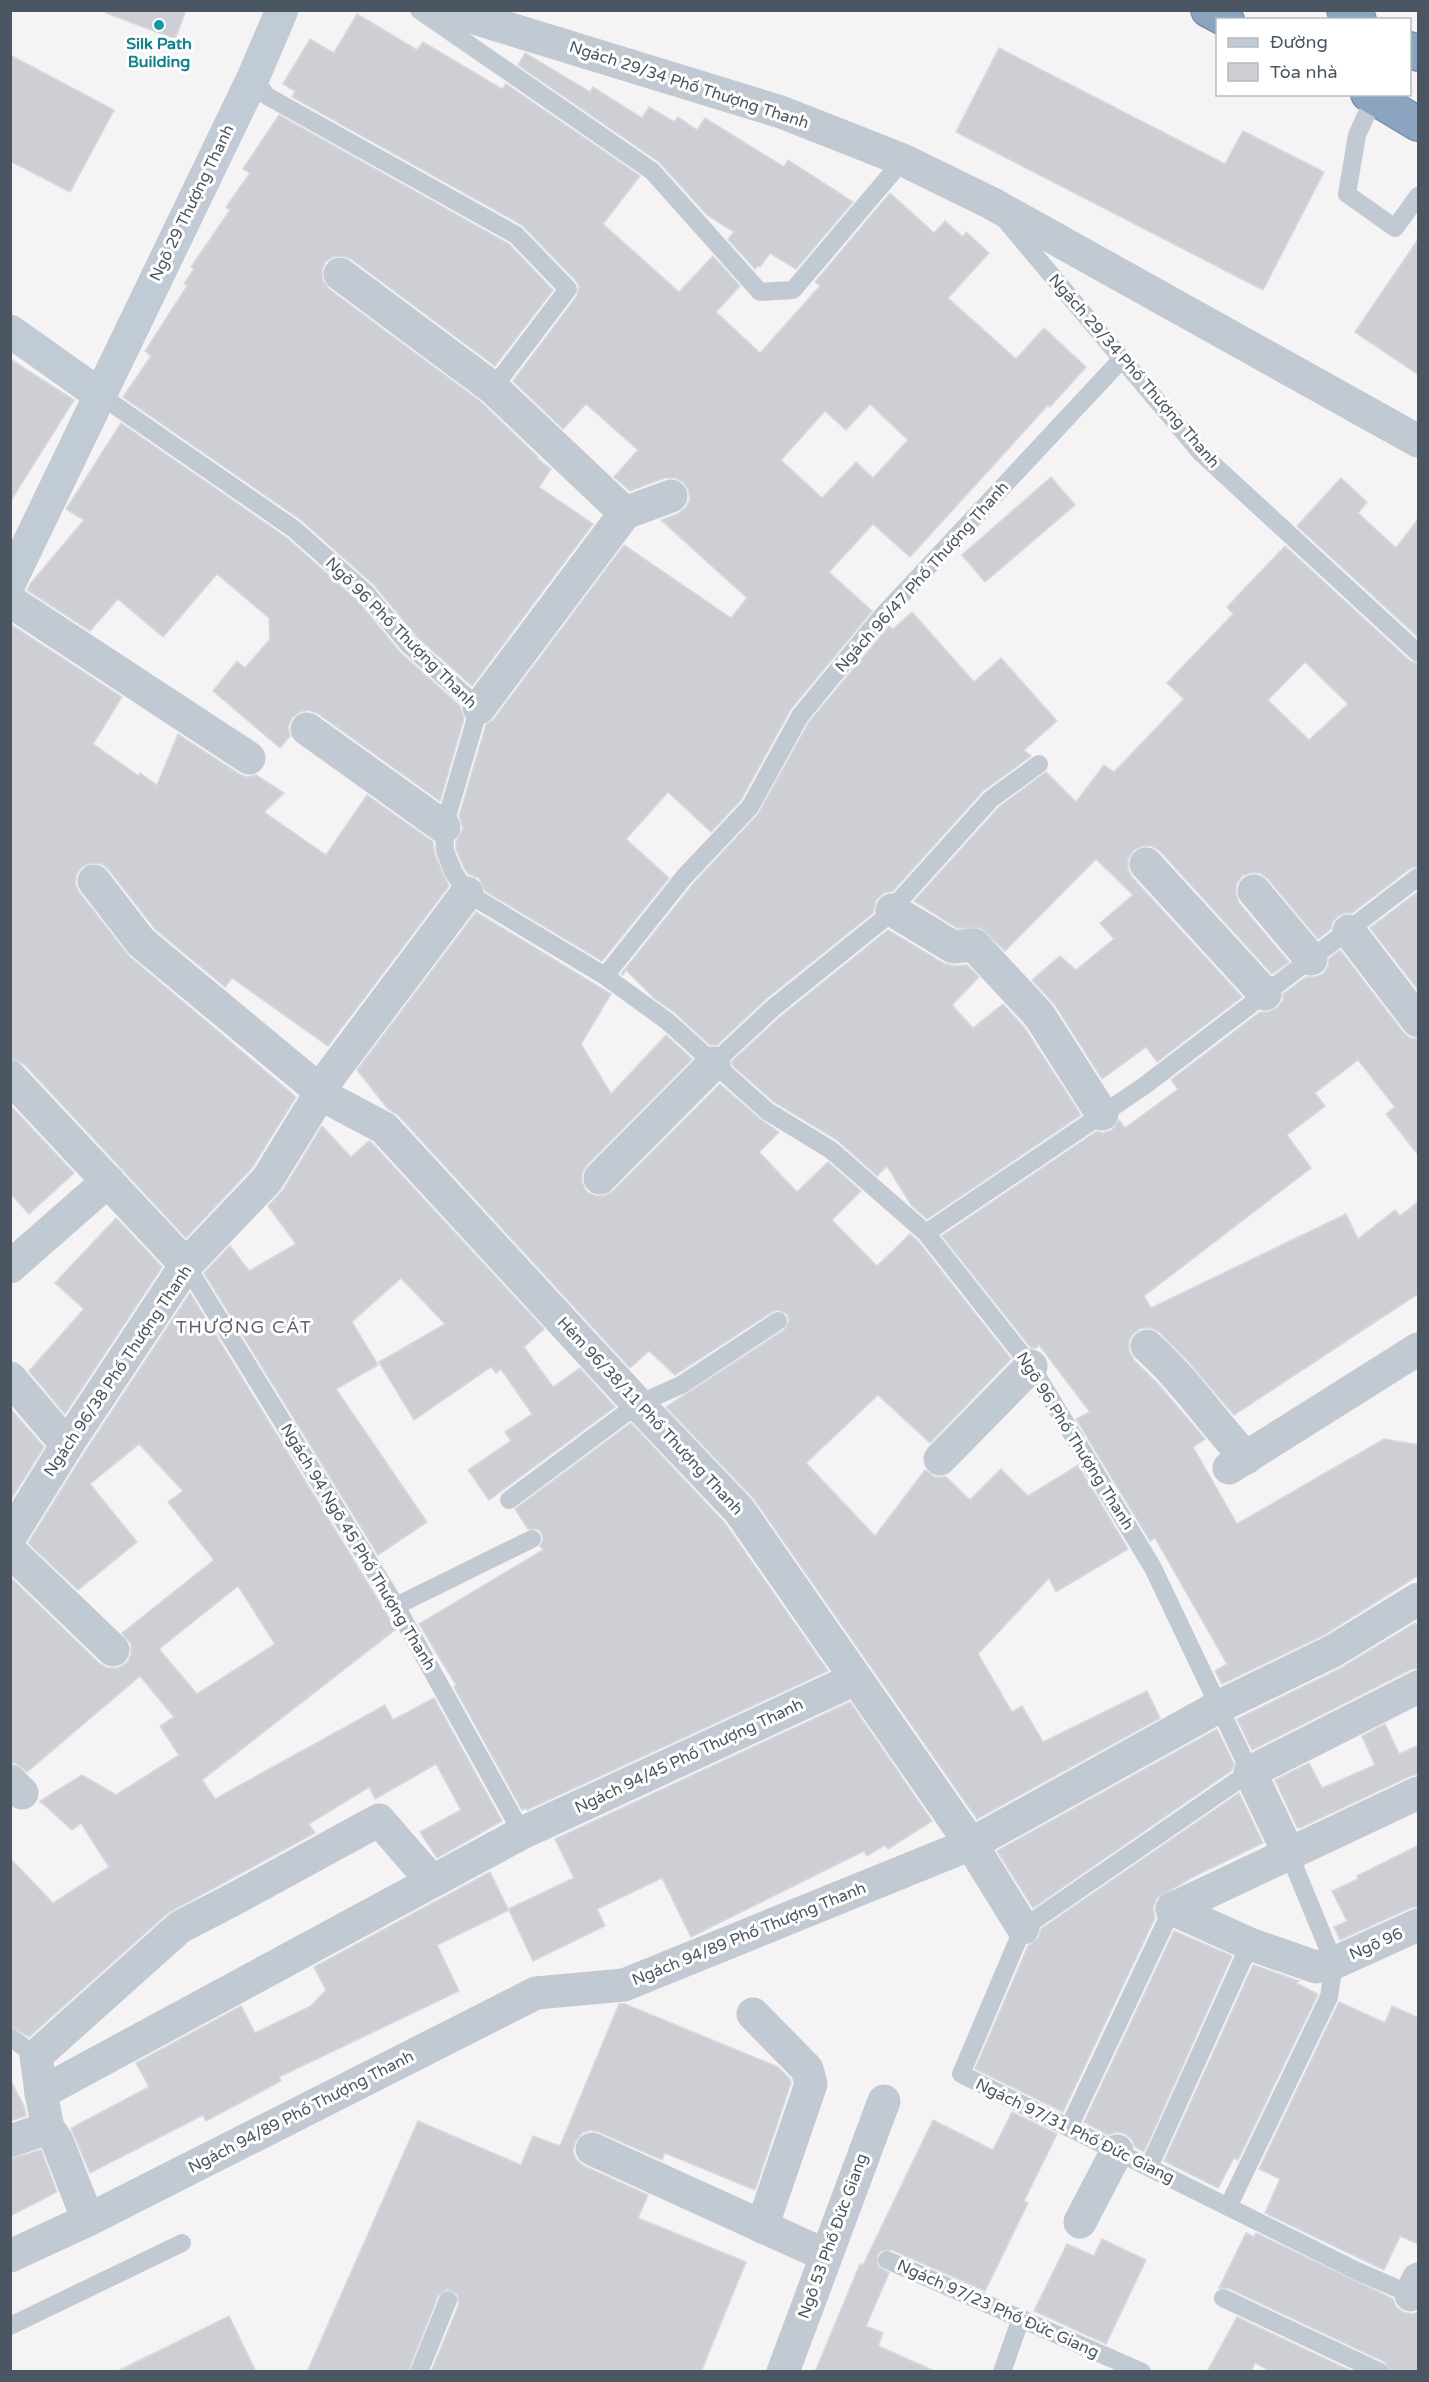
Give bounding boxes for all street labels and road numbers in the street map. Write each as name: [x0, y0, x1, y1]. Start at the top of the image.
street label: Ngách 29/34 Phố Thượng Thanh: [567, 37, 811, 133]
street label: Ngõ 29 Thượng Thanh: [145, 121, 239, 285]
street label: Ngách 29/34 Phố Thượng Thanh: [1044, 270, 1224, 472]
street label: Ngách 96/47 Phố Thượng Thanh: [831, 478, 1013, 676]
street label: Ngõ 96 Phố Thượng Thanh: [321, 553, 481, 713]
street label: Ngách 96/38 Phố Thượng Thanh: [40, 1261, 196, 1481]
street label: Hẻm 96/38/11 Phố Thượng Thanh: [553, 1313, 747, 1519]
street label: Ngõ 96 Phố Thượng Thanh: [1012, 1348, 1138, 1534]
street label: Ngách 94 Ngõ 45 Phố Thượng Thanh: [276, 1420, 440, 1674]
street label: Ngách 94/45 Phố Thượng Thanh: [572, 1694, 806, 1818]
street label: Ngách 94/89 Phố Thượng Thanh: [629, 1878, 869, 1990]
street label: Ngõ 96: [1346, 1923, 1406, 1965]
street label: Ngách 94/89 Phố Thượng Thanh: [185, 2046, 417, 2178]
street label: Ngách 97/31 Phố Đức Giang: [972, 2074, 1178, 2188]
street label: Ngõ 53 Phố Đức Giang: [794, 2151, 872, 2321]
street label: Ngách 97/23 Phố Đức Giang: [894, 2255, 1102, 2363]

